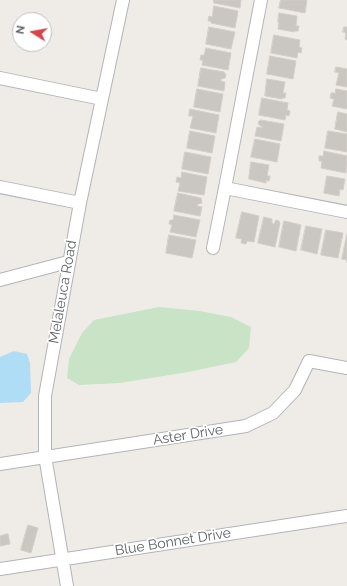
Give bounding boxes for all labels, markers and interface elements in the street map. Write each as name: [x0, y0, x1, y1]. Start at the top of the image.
north arrow: [12, 12, 52, 52]
text: N: [14, 24, 28, 35]
street label: Melaleuca Road: [46, 239, 80, 345]
street label: Aster Drive: [152, 421, 224, 449]
street label: Blue Bonnet Drive: [114, 525, 232, 559]

